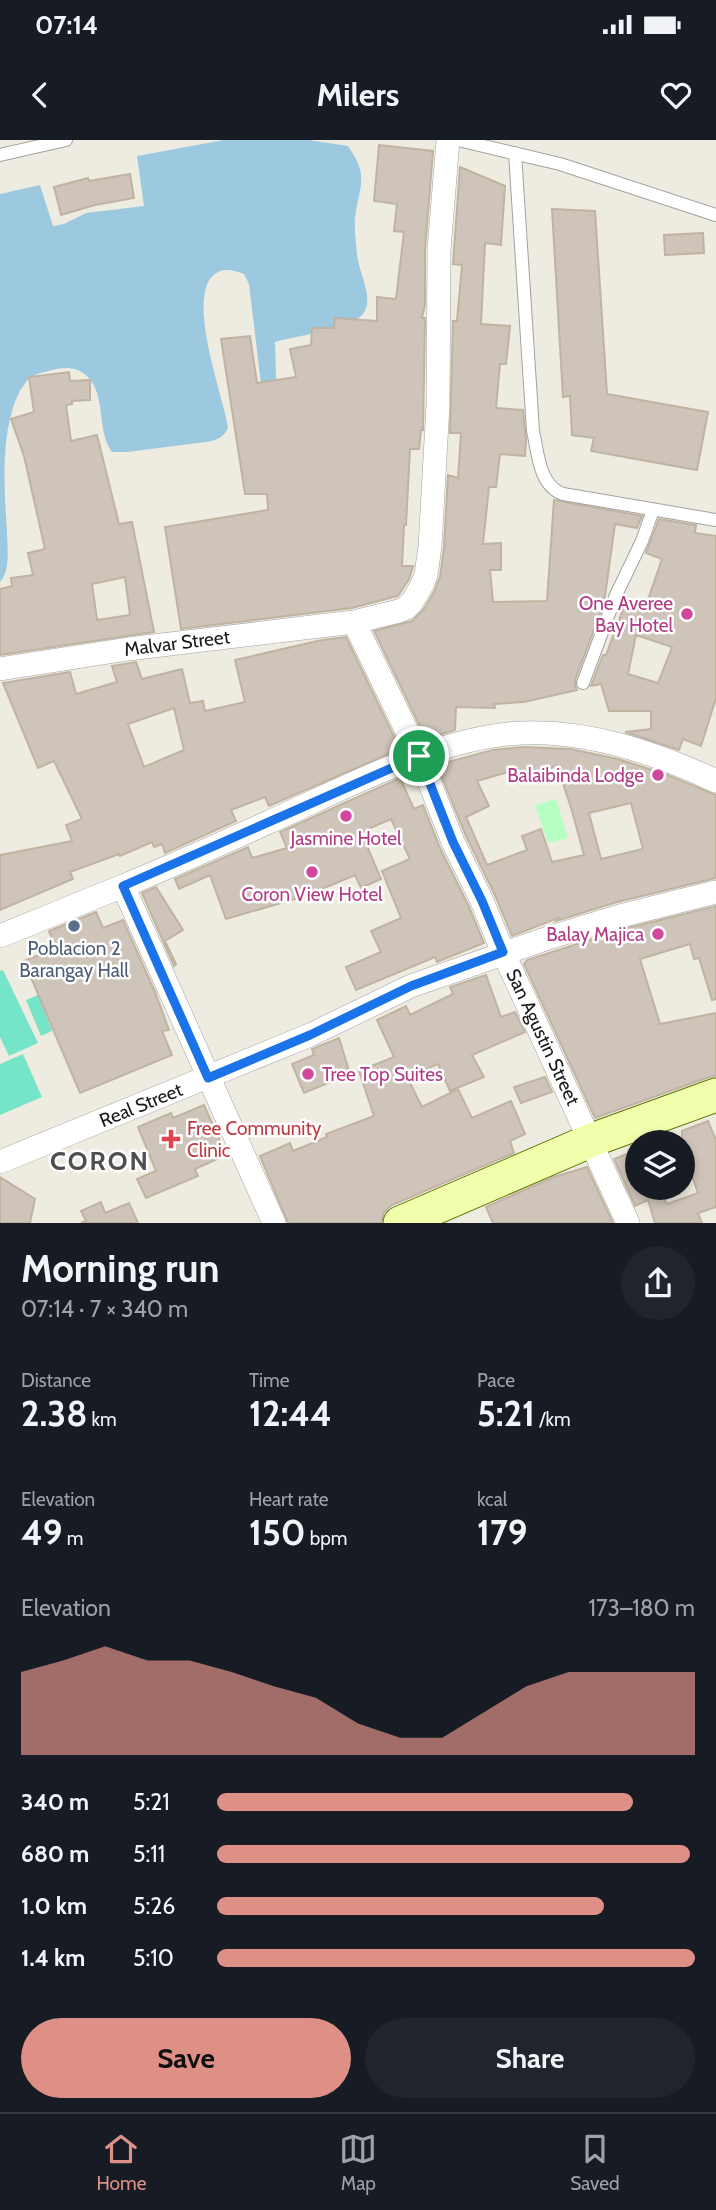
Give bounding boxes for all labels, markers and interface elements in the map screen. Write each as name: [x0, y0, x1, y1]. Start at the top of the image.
text: 07:14: [35, 9, 98, 41]
text: Milers: [317, 75, 399, 114]
icon: back: [21, 76, 59, 114]
icon: heart: [657, 76, 695, 114]
place label: One Averee Bay Hotel: [579, 592, 674, 637]
marker: One Averee Bay Hotel: [679, 606, 695, 622]
street label: Malvar Street: [123, 625, 232, 661]
pin: [389, 726, 449, 786]
icon: arrive: [400, 737, 438, 775]
place label: Balaibinda Lodge: [507, 764, 644, 787]
marker: Balaibinda Lodge: [650, 767, 666, 783]
marker: Jasmine Hotel: [338, 808, 354, 824]
place label: Jasmine Hotel: [290, 827, 402, 850]
marker: Coron View Hotel: [304, 864, 320, 880]
place label: Coron View Hotel: [241, 883, 383, 906]
marker: Poblacion 2 Barangay Hall: [66, 918, 82, 934]
place label: Balay Majica: [546, 923, 644, 946]
marker: Balay Majica: [650, 926, 666, 942]
place label: Poblacion 2 Barangay Hall: [19, 937, 129, 982]
street label: San Agustin Street: [501, 965, 585, 1110]
place label: Tree Top Suites: [322, 1063, 443, 1086]
marker: Tree Top Suites: [300, 1066, 316, 1082]
street label: Real Street: [96, 1078, 186, 1132]
place label: Free Community Clinic: [187, 1117, 322, 1162]
marker: Free Community Clinic: [161, 1129, 181, 1149]
map controls: [625, 1130, 695, 1200]
button: layers: [625, 1130, 695, 1200]
district label: CORON: [50, 1145, 150, 1177]
text: Morning run: [21, 1245, 220, 1292]
button: share: [621, 1246, 695, 1320]
text: 07:14 · 7 × 340 m: [21, 1295, 188, 1323]
text: Distance: [21, 1369, 91, 1392]
text: Time: [249, 1369, 289, 1392]
text: Pace: [477, 1369, 515, 1392]
text: 2.38: [21, 1392, 87, 1435]
text: 12:44: [249, 1392, 332, 1435]
text: 5:21: [477, 1392, 535, 1435]
text: km: [87, 1408, 117, 1431]
text: /km: [535, 1408, 571, 1431]
text: Elevation: [21, 1488, 95, 1511]
text: Heart rate: [249, 1488, 329, 1511]
text: kcal: [477, 1488, 507, 1511]
text: 49: [21, 1511, 62, 1554]
text: 150: [249, 1511, 305, 1554]
text: 179: [477, 1511, 527, 1554]
text: m: [62, 1527, 83, 1550]
text: bpm: [305, 1527, 348, 1550]
text: Elevation: [21, 1594, 111, 1622]
text: 173–180 m: [588, 1594, 695, 1622]
text: 340 m: [21, 1788, 89, 1816]
text: 5:21: [133, 1788, 170, 1816]
text: 680 m: [21, 1840, 89, 1868]
text: 5:11: [133, 1840, 165, 1868]
text: 1.0 km: [21, 1892, 87, 1920]
text: 5:26: [133, 1892, 175, 1920]
text: 1.4 km: [21, 1944, 85, 1972]
text: 5:10: [133, 1944, 174, 1972]
button: Save: [21, 2018, 351, 2098]
button: Share: [365, 2018, 695, 2098]
tab: Home: [96, 2130, 146, 2195]
tab: Map: [339, 2130, 377, 2195]
tab: Saved: [570, 2130, 620, 2195]

